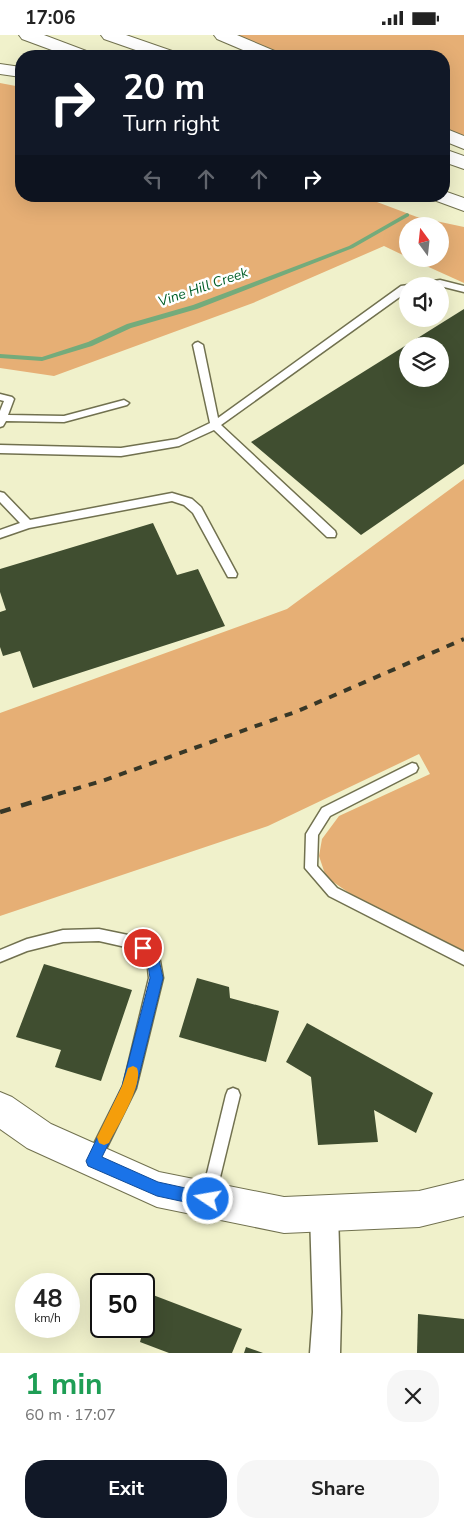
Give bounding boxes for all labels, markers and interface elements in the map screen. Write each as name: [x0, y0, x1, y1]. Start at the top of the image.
text: 17:06: [25, 5, 75, 31]
text: 20 m: [123, 64, 205, 111]
icon: right: [40, 70, 105, 135]
text: Turn right: [123, 109, 219, 139]
icon: left: [139, 165, 167, 193]
icon: ahead: [192, 165, 220, 193]
icon: ahead: [245, 165, 273, 193]
icon: right: [298, 165, 326, 193]
north arrow: [399, 217, 449, 267]
map controls: [399, 217, 449, 387]
water label: Vine Hill Creek: [156, 262, 251, 311]
button: sound: [399, 277, 449, 327]
button: layers: [399, 337, 449, 387]
pin: [122, 927, 164, 969]
icon: arrive: [129, 934, 157, 962]
position arrow: [181, 1172, 233, 1224]
speed limit sign: 50: [90, 1273, 155, 1338]
text: 48: [32, 1282, 63, 1316]
text: km/h: [34, 1310, 61, 1326]
text: 1 min: [25, 1364, 103, 1405]
button: close: [387, 1370, 439, 1422]
text: 60 m · 17:07: [25, 1404, 116, 1426]
button: Exit: [25, 1460, 227, 1518]
button: Share: [237, 1460, 439, 1518]

